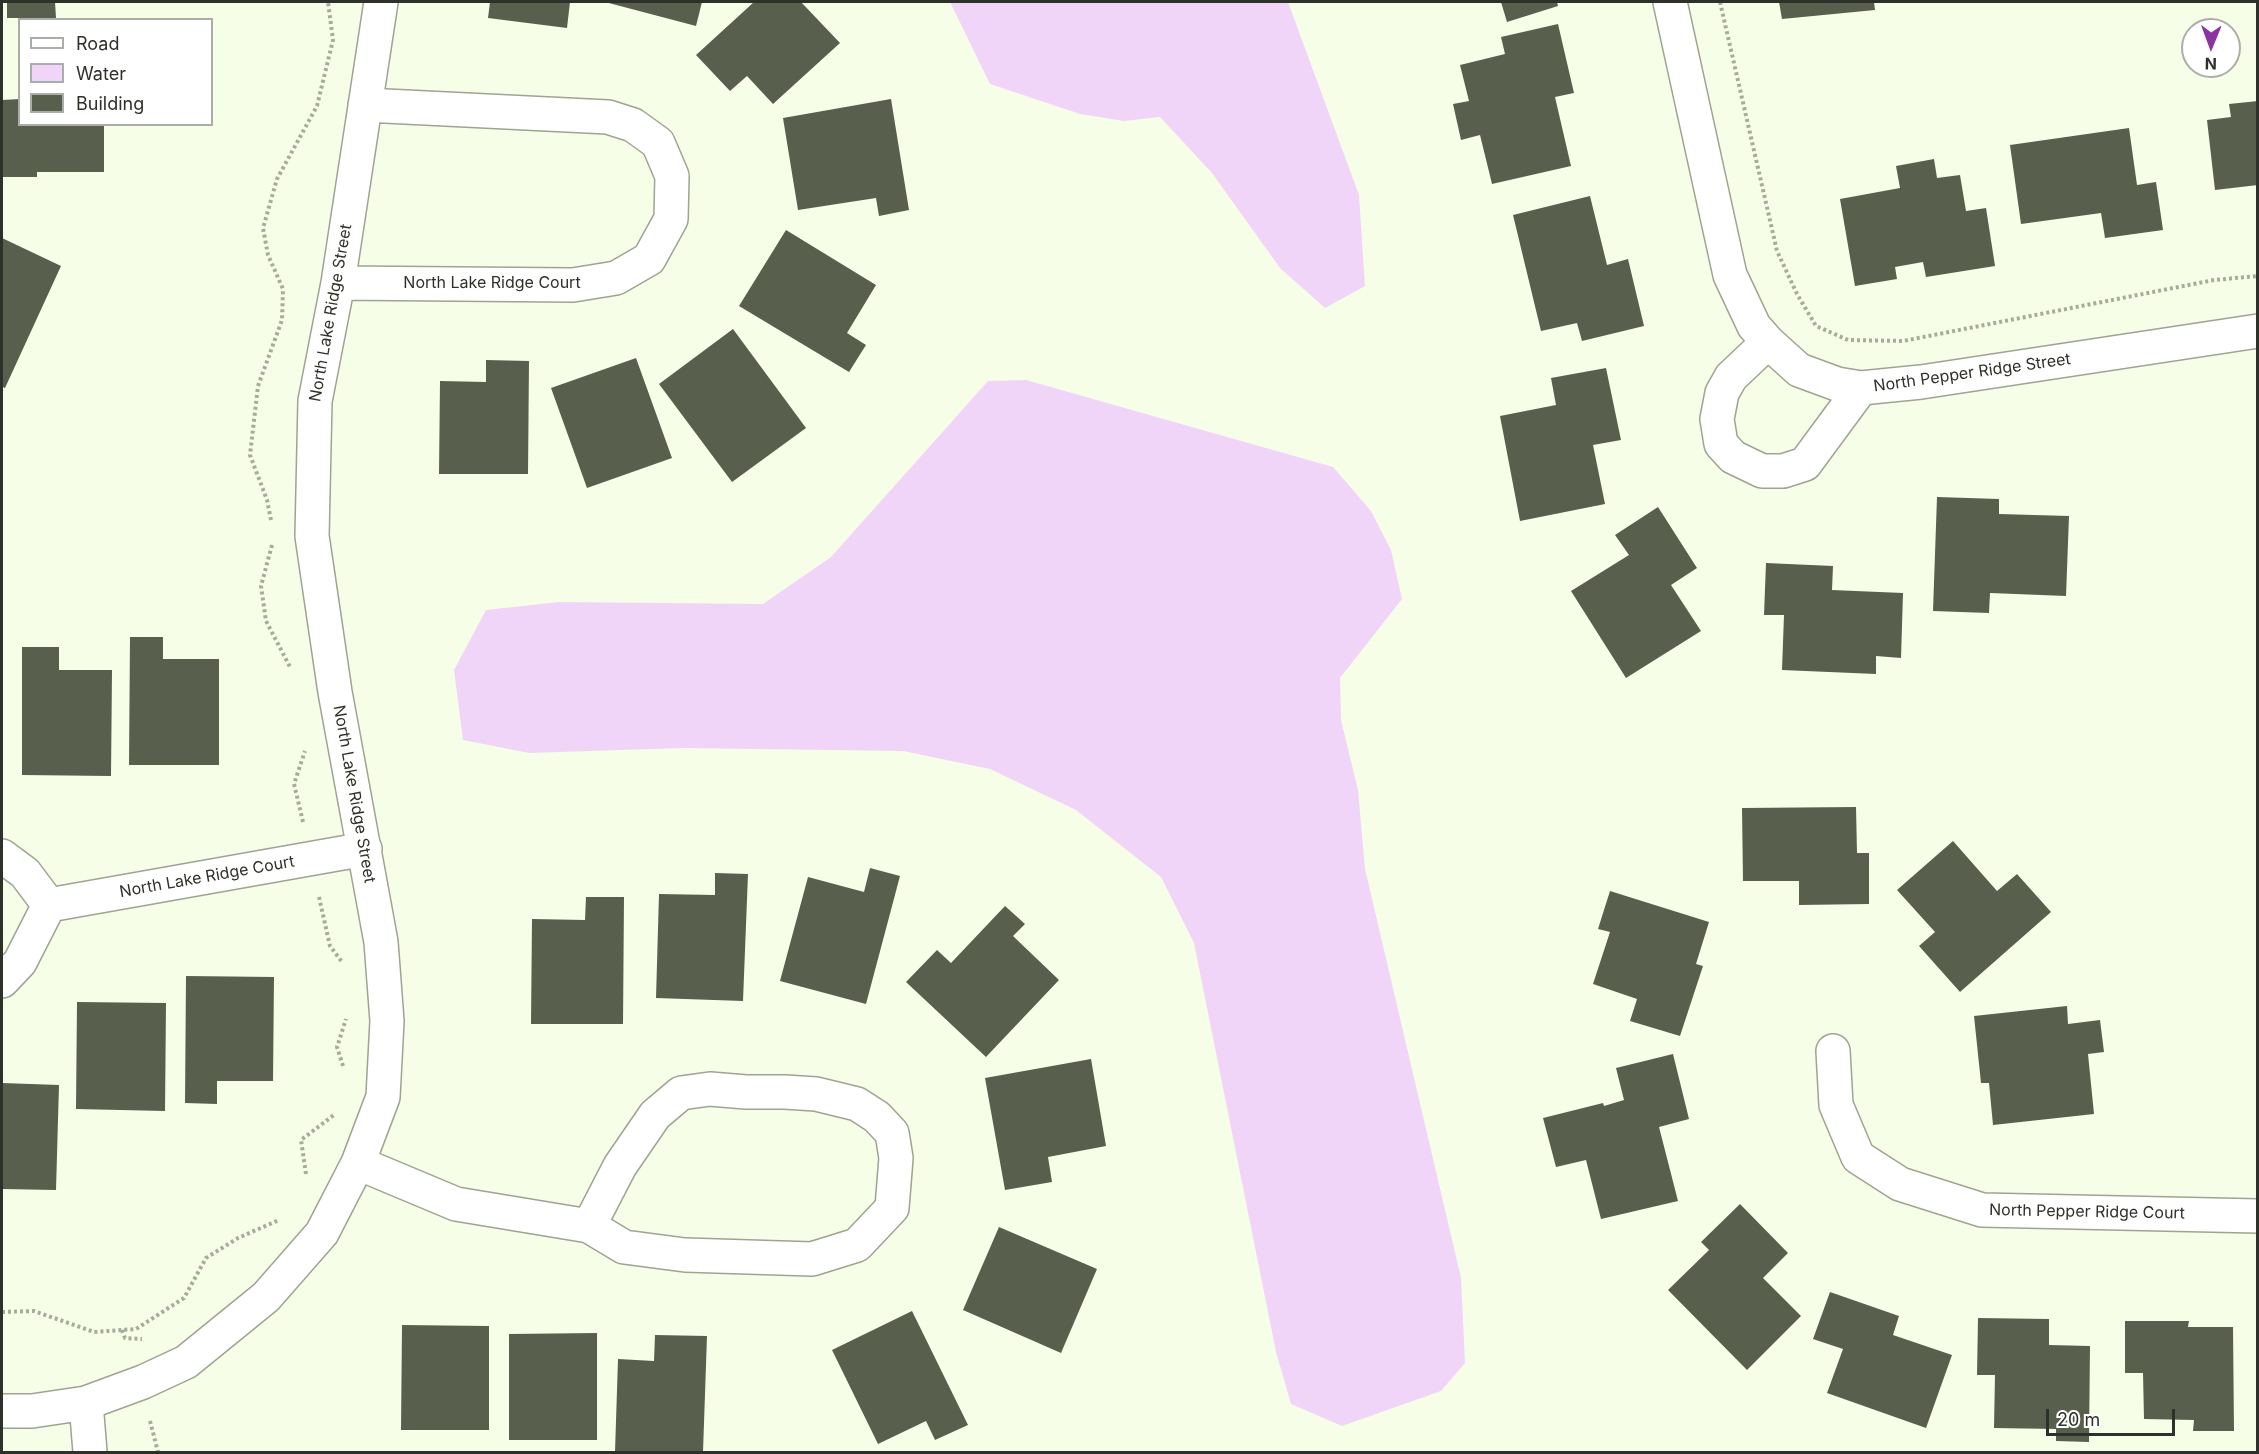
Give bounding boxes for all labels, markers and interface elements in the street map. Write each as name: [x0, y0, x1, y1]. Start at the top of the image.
legend: [18, 18, 213, 126]
north arrow: [2181, 18, 2241, 78]
text: Road: [76, 33, 119, 54]
text: N: [2204, 54, 2217, 74]
text: Water: [76, 63, 126, 84]
text: Building: [76, 93, 144, 114]
street label: North Lake Ridge Street: [306, 223, 356, 403]
street label: North Lake Ridge Court: [403, 273, 581, 293]
street label: North Pepper Ridge Street: [1872, 350, 2072, 396]
street label: North Lake Ridge Street: [329, 704, 379, 884]
street label: North Lake Ridge Court: [118, 852, 296, 902]
street label: North Pepper Ridge Court: [1989, 1201, 2185, 1223]
scale bar: [2049, 1397, 2178, 1435]
text: 20 m: [2057, 1409, 2100, 1430]

